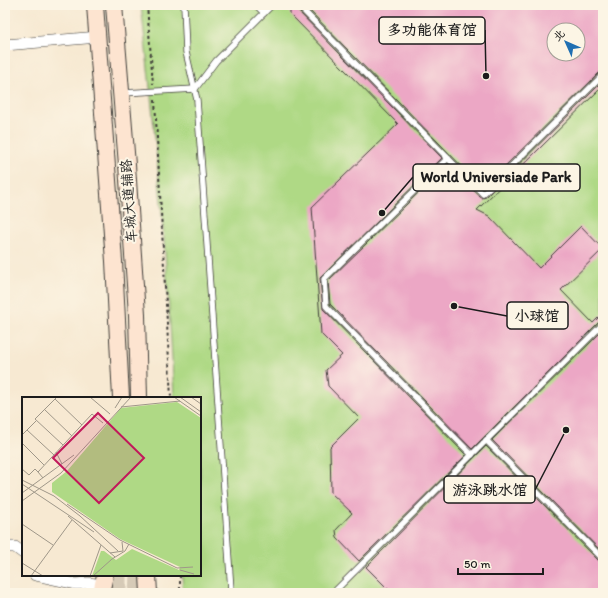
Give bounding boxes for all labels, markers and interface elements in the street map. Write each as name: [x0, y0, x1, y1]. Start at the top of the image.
callout: 多功能体育馆: [379, 17, 485, 44]
text: 多功能体育馆: [387, 21, 477, 39]
north arrow: [546, 22, 586, 62]
text: 北: [551, 27, 568, 44]
street label: 车城大道辅路: [118, 159, 140, 243]
callout: World Universiade Park: [413, 164, 580, 191]
text: World Universiade Park: [421, 168, 572, 186]
callout: 小球馆: [507, 302, 568, 329]
text: 小球馆: [514, 307, 560, 325]
inset map: [22, 397, 201, 576]
callout: 游泳跳水馆: [444, 476, 535, 503]
text: 游泳跳水馆: [452, 481, 528, 499]
scale bar: [458, 550, 543, 576]
text: 50 m: [464, 557, 490, 571]

